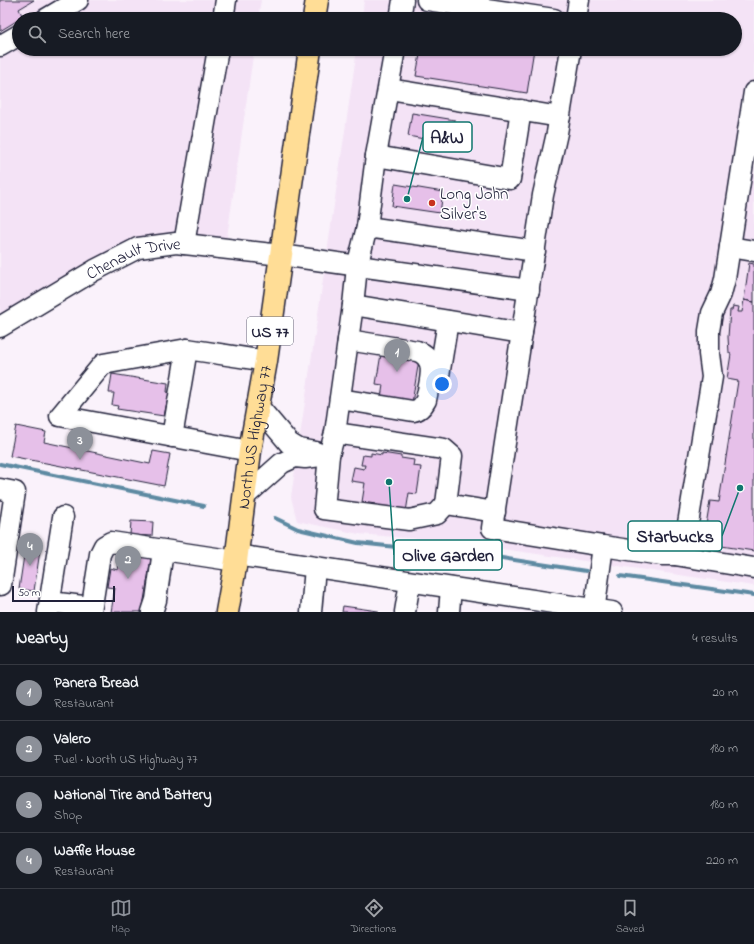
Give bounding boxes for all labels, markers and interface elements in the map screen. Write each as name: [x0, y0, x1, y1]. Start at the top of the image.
search box: [12, 12, 742, 56]
icon: search: [26, 23, 48, 45]
text: Search here: [58, 23, 130, 45]
callout: A&W: [423, 122, 472, 152]
text: A&W: [430, 126, 464, 152]
place label: Long John Silver's: [440, 182, 509, 227]
marker: Long John Silver's: [427, 198, 437, 208]
street label: Chenault Drive: [82, 232, 183, 287]
road number: US 77: [247, 317, 293, 345]
pin: 1: [384, 339, 410, 372]
street label: North US Highway 77: [232, 363, 279, 511]
your location: [432, 374, 452, 394]
pin: 3: [67, 427, 93, 460]
callout: Starbucks: [628, 521, 722, 551]
text: Starbucks: [636, 525, 714, 551]
pin: 4: [17, 533, 43, 566]
callout: Olive Garden: [394, 540, 502, 570]
text: Olive Garden: [402, 544, 494, 570]
pin: 2: [115, 546, 141, 579]
scale bar: [12, 584, 115, 603]
text: 50 m: [18, 585, 40, 601]
text: Nearby: [16, 626, 68, 651]
text: 4 results: [692, 629, 738, 648]
text: Panera Bread: [54, 672, 139, 694]
text: 1: [27, 683, 31, 702]
text: 20 m: [713, 683, 738, 702]
text: Restaurant: [54, 694, 114, 713]
text: Valero: [54, 728, 91, 750]
text: 2: [26, 739, 32, 758]
text: 180 m: [710, 739, 738, 758]
text: Fuel · North US Highway 77: [54, 750, 198, 769]
text: National Tire and Battery: [54, 784, 212, 806]
text: 3: [26, 795, 32, 814]
text: 180 m: [710, 795, 738, 814]
text: Shop: [54, 806, 82, 825]
text: Waffle House: [54, 840, 135, 862]
text: 4: [26, 851, 32, 870]
text: 220 m: [706, 851, 738, 870]
text: Restaurant: [54, 862, 114, 881]
tab: Map: [110, 897, 132, 937]
tab: Directions: [351, 897, 396, 937]
tab: Saved: [616, 897, 644, 937]

